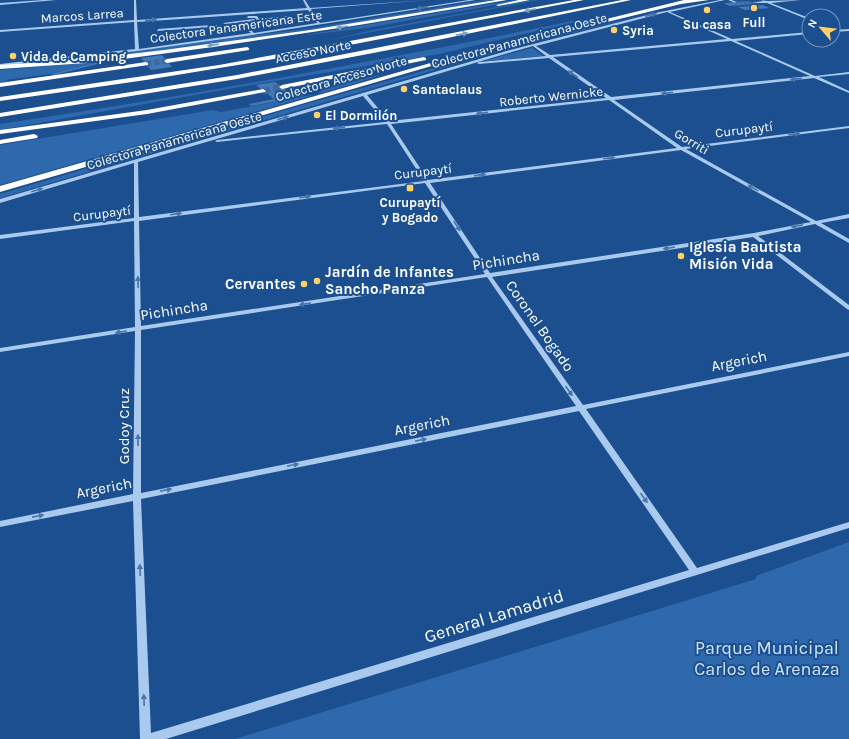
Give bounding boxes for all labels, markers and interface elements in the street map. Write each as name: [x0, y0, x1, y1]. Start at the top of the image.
marker: Full: [749, 3, 759, 13]
street label: Marcos Larrea: [40, 5, 124, 26]
one-way arrow: [416, 5, 429, 11]
marker: Su casa: [702, 5, 712, 15]
street label: Colectora Panamericana Este: [149, 7, 323, 46]
one-way arrow: [524, 7, 536, 13]
north arrow: [801, 8, 841, 48]
street label: Colectora Panamericana Oeste: [430, 10, 609, 71]
one-way arrow: [645, 12, 657, 18]
place label: Full: [743, 15, 765, 30]
one-way arrow: [145, 17, 157, 24]
place label: Su casa: [683, 17, 731, 32]
text: N: [805, 17, 820, 30]
place label: Syria: [622, 23, 654, 38]
one-way arrow: [336, 24, 348, 30]
marker: Syria: [609, 25, 619, 35]
one-way arrow: [455, 31, 468, 37]
street label: Acceso Norte: [274, 37, 353, 66]
one-way arrow: [207, 42, 219, 48]
place label: Vida de Camping: [21, 49, 127, 64]
marker: Vida de Camping: [8, 51, 18, 61]
street label: Colectora Acceso Norte: [274, 52, 409, 104]
one-way arrow: [567, 70, 579, 77]
one-way arrow: [790, 76, 802, 82]
place label: Santaclaus: [412, 82, 482, 97]
marker: Santaclaus: [399, 84, 409, 94]
street label: Roberto Wernicke: [498, 84, 604, 109]
one-way arrow: [661, 90, 673, 97]
street label: Colectora Panamericana Oeste: [85, 108, 264, 173]
place label: El Dormilón: [325, 108, 397, 123]
marker: El Dormilón: [312, 110, 322, 120]
one-way arrow: [476, 110, 488, 116]
one-way arrow: [277, 115, 289, 121]
street label: Curupaytí: [714, 119, 774, 140]
one-way arrow: [333, 125, 345, 132]
street label: Gorriti: [672, 125, 712, 158]
one-way arrow: [788, 131, 800, 137]
one-way arrow: [603, 155, 615, 161]
street label: Curupaytí: [393, 161, 453, 182]
one-way arrow: [474, 172, 486, 178]
marker: Curupaytí y Bogado: [405, 183, 415, 193]
one-way arrow: [748, 185, 759, 192]
one-way arrow: [31, 187, 44, 193]
one-way arrow: [299, 194, 311, 201]
place label: Curupaytí y Bogado: [379, 195, 441, 225]
street label: Curupaytí: [72, 203, 132, 224]
one-way arrow: [170, 211, 182, 217]
one-way arrow: [453, 221, 461, 231]
one-way arrow: [791, 224, 803, 230]
place label: Iglesia Bautista Misión Vida: [689, 238, 802, 273]
one-way arrow: [663, 245, 675, 251]
street label: Pichincha: [471, 246, 541, 274]
marker: Iglesia Bautista Misión Vida: [676, 251, 686, 261]
place label: Jardín de Infantes Sancho Panza: [325, 263, 454, 298]
one-way arrow: [135, 275, 141, 288]
place label: Cervantes: [225, 275, 296, 293]
marker: Jardín de Infantes Sancho Panza: [312, 276, 322, 286]
street label: Coronel Bogado: [502, 277, 578, 375]
marker: Cervantes: [299, 279, 309, 289]
street label: Pichincha: [139, 296, 209, 324]
one-way arrow: [299, 301, 311, 307]
one-way arrow: [115, 329, 127, 335]
street label: Argerich: [709, 347, 769, 375]
one-way arrow: [565, 386, 573, 397]
street label: Godoy Cruz: [115, 388, 133, 464]
street label: Argerich: [392, 411, 452, 439]
one-way arrow: [134, 434, 141, 446]
one-way arrow: [415, 436, 427, 442]
one-way arrow: [287, 462, 299, 468]
street label: Argerich: [74, 474, 134, 502]
one-way arrow: [160, 487, 172, 493]
one-way arrow: [640, 493, 648, 503]
one-way arrow: [32, 512, 44, 518]
one-way arrow: [136, 564, 143, 576]
street label: General Lamadrid: [421, 584, 567, 648]
park label: Parque Municipal Carlos de Arenaza: [694, 637, 840, 680]
one-way arrow: [141, 693, 147, 706]

